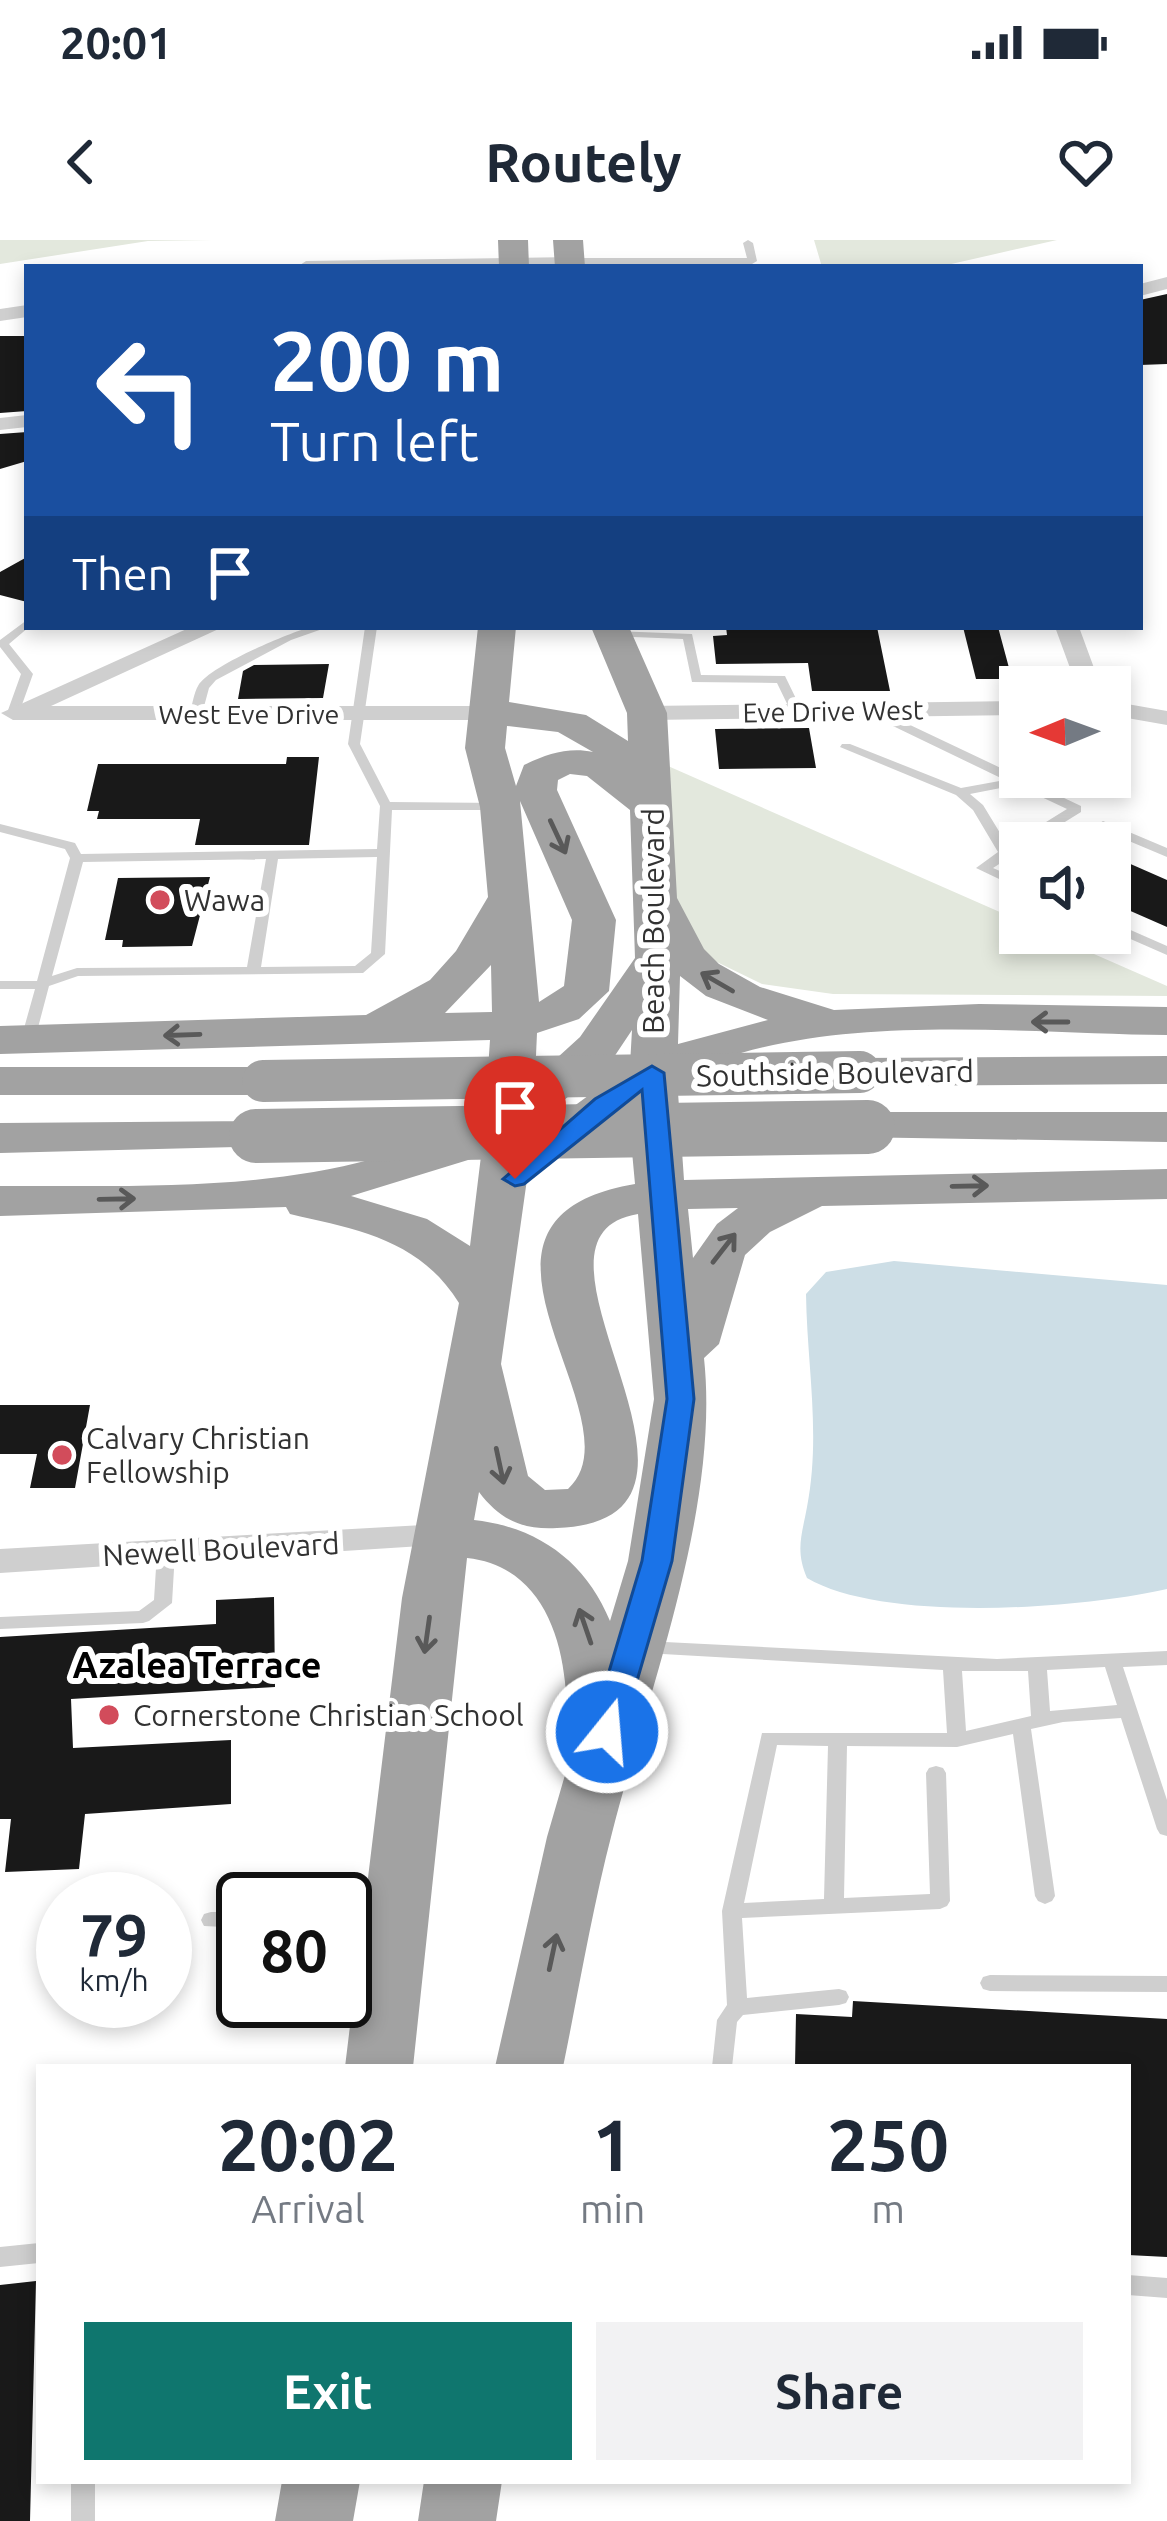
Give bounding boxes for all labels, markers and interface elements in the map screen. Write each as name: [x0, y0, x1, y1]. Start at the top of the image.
text: 20:01: [60, 17, 173, 68]
icon: back: [48, 129, 114, 195]
icon: heart: [1053, 129, 1119, 195]
text: Routely: [485, 132, 682, 192]
icon: left: [72, 312, 228, 468]
text: 200 m: [270, 313, 504, 407]
text: Turn left: [270, 411, 479, 471]
icon: arrive: [197, 540, 263, 606]
text: Then: [72, 548, 173, 599]
north arrow: [999, 666, 1131, 798]
map controls: [999, 666, 1131, 954]
street label: Eve Drive West: [742, 694, 924, 728]
street label: West Eve Drive: [159, 699, 339, 729]
street label: Beach Boulevard: [636, 808, 670, 1034]
one-way arrow: [548, 818, 570, 854]
button: sound: [999, 822, 1131, 954]
place label: Wawa: [184, 883, 265, 917]
marker: Wawa: [147, 887, 173, 913]
one-way arrow: [700, 970, 735, 994]
one-way arrow: [1031, 1011, 1070, 1033]
one-way arrow: [163, 1023, 202, 1046]
street label: Southside Boulevard: [696, 1054, 974, 1092]
pin: [464, 1056, 566, 1179]
icon: arrive: [482, 1074, 548, 1140]
one-way arrow: [950, 1175, 989, 1197]
one-way arrow: [97, 1188, 136, 1211]
one-way arrow: [710, 1233, 737, 1265]
place label: Calvary Christian Fellowship: [86, 1421, 310, 1489]
marker: Calvary Christian Fellowship: [49, 1442, 75, 1468]
one-way arrow: [490, 1446, 513, 1484]
street label: Newell Boulevard: [102, 1526, 340, 1572]
one-way arrow: [573, 1608, 594, 1645]
one-way arrow: [415, 1614, 437, 1653]
district label: Azalea Terrace: [73, 1644, 321, 1685]
position arrow: [544, 1669, 670, 1795]
place label: Cornerstone Christian School: [133, 1698, 524, 1732]
marker: Cornerstone Christian School: [96, 1702, 122, 1728]
speed limit sign: 80: [216, 1872, 372, 2028]
text: 79: [80, 1901, 148, 1968]
one-way arrow: [543, 1934, 565, 1973]
text: km/h: [79, 1963, 149, 1997]
text: 20:02: [218, 2104, 398, 2185]
text: 1: [592, 2104, 633, 2185]
text: 250: [827, 2104, 949, 2185]
text: Arrival: [251, 2187, 365, 2230]
text: min: [580, 2187, 645, 2230]
text: m: [871, 2187, 905, 2230]
button: Exit: [84, 2322, 572, 2460]
button: Share: [596, 2322, 1083, 2460]

